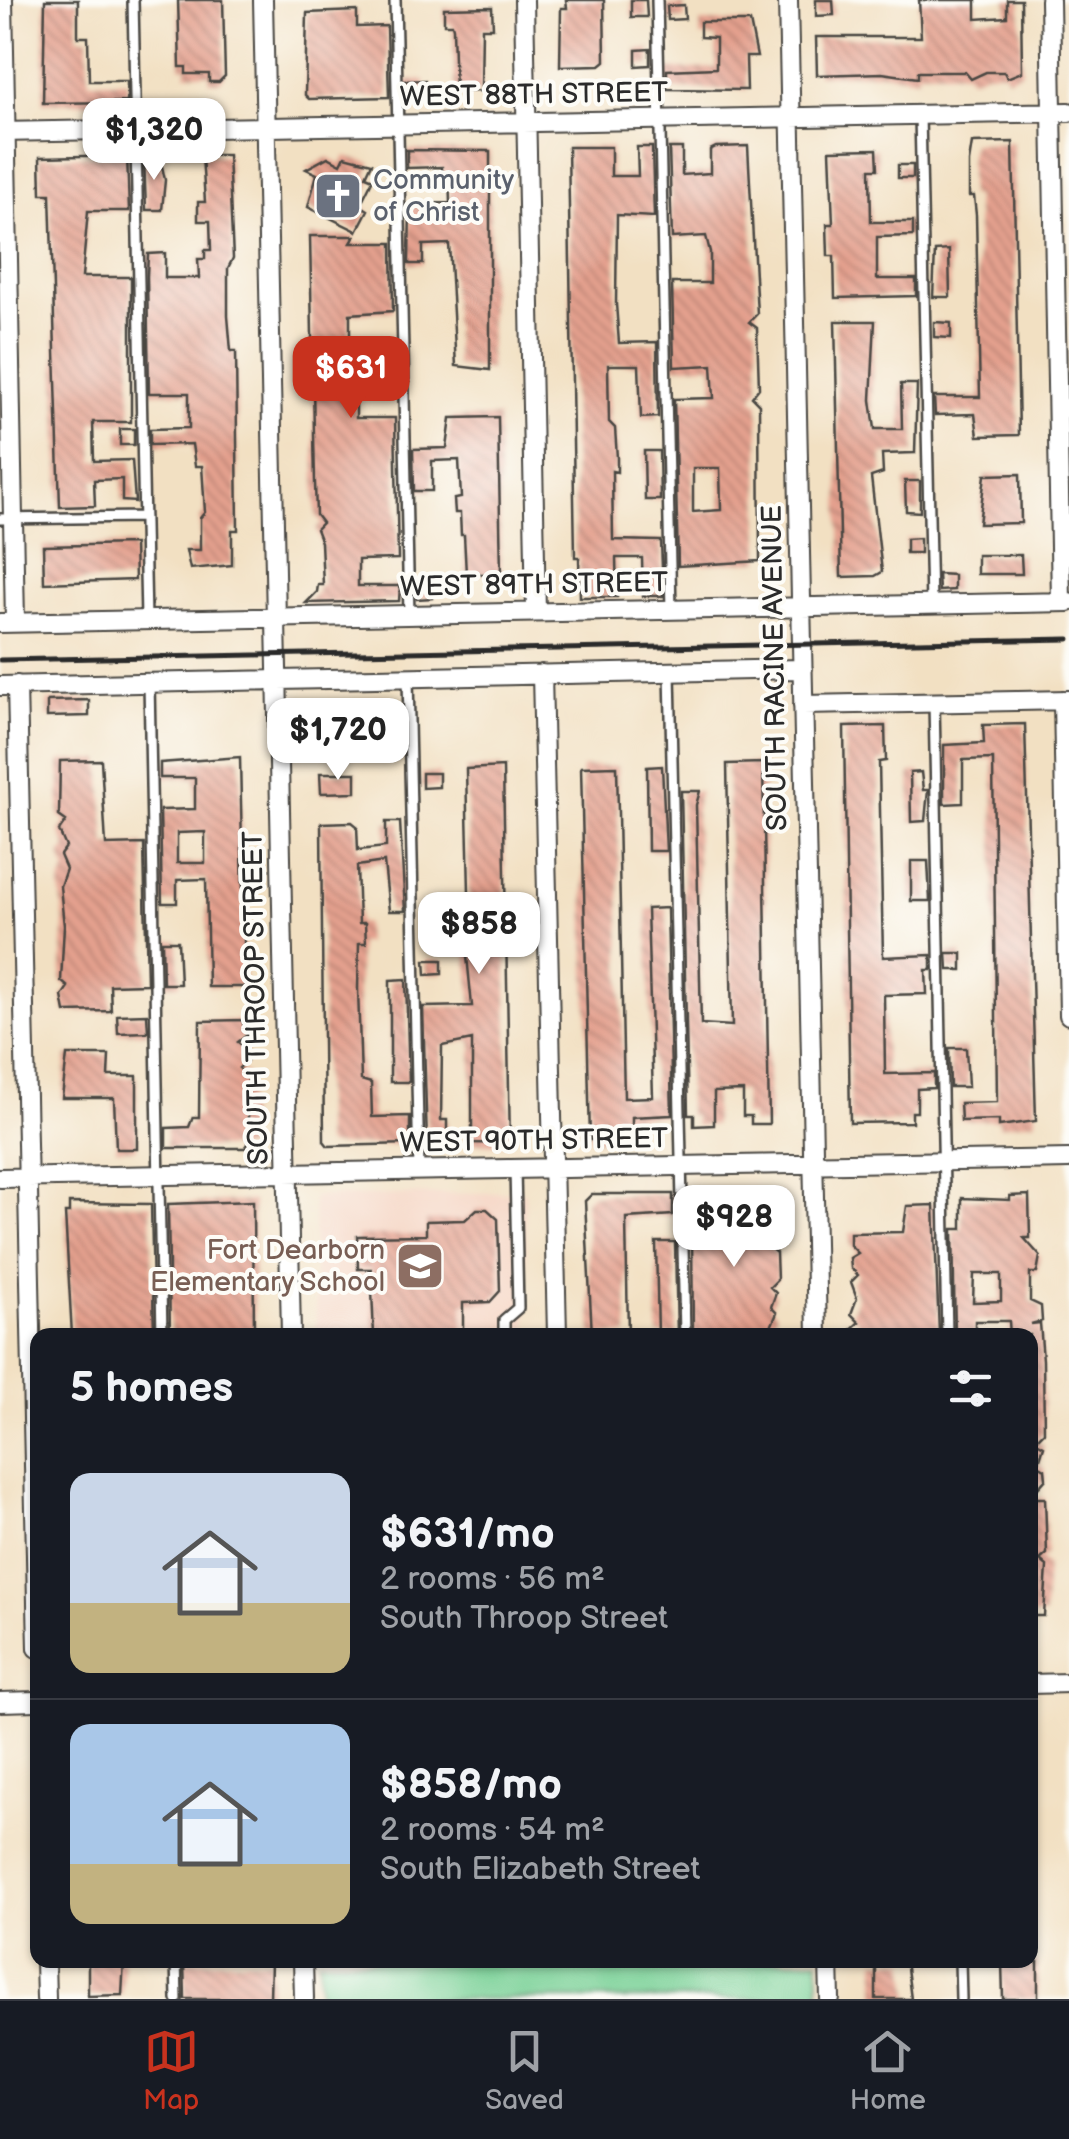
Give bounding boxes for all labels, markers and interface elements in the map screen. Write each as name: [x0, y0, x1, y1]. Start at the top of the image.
street label: WEST 88TH STREET: [399, 76, 669, 114]
pin: $1,320: [73, 98, 235, 183]
text: $1,320: [105, 111, 203, 150]
place label: Community of Christ: [373, 164, 515, 229]
church icon: Community of Christ: [312, 170, 364, 222]
pin: $631: [292, 336, 410, 421]
text: $631: [315, 349, 387, 388]
street label: SOUTH RACINE AVENUE: [756, 505, 794, 831]
street label: WEST 89TH STREET: [399, 566, 669, 604]
pin: $1,720: [257, 698, 419, 783]
text: $1,720: [289, 711, 387, 750]
street label: SOUTH THROOP STREET: [237, 831, 275, 1165]
pin: $858: [420, 892, 538, 977]
text: $858: [440, 905, 518, 944]
street label: WEST 90TH STREET: [399, 1122, 669, 1160]
pin: $928: [675, 1185, 793, 1270]
text: $928: [695, 1198, 773, 1237]
place label: Fort Dearborn Elementary School: [150, 1234, 385, 1299]
school or university icon: Fort Dearborn Elementary School: [394, 1240, 446, 1292]
icon: filters: [943, 1361, 998, 1416]
text: 5 homes: [70, 1363, 233, 1414]
text: $631/mo: [380, 1509, 555, 1560]
icon: home: [150, 1513, 270, 1633]
text: 2 rooms · 56 m²: [380, 1560, 605, 1599]
text: South Throop Street: [380, 1599, 668, 1638]
text: $858/mo: [380, 1760, 562, 1811]
icon: home: [150, 1764, 270, 1884]
text: 2 rooms · 54 m²: [380, 1811, 605, 1850]
text: South Elizabeth Street: [380, 1850, 700, 1889]
tab: Map: [143, 2024, 199, 2117]
tab: Saved: [485, 2024, 564, 2117]
tab: Home: [850, 2024, 926, 2117]

